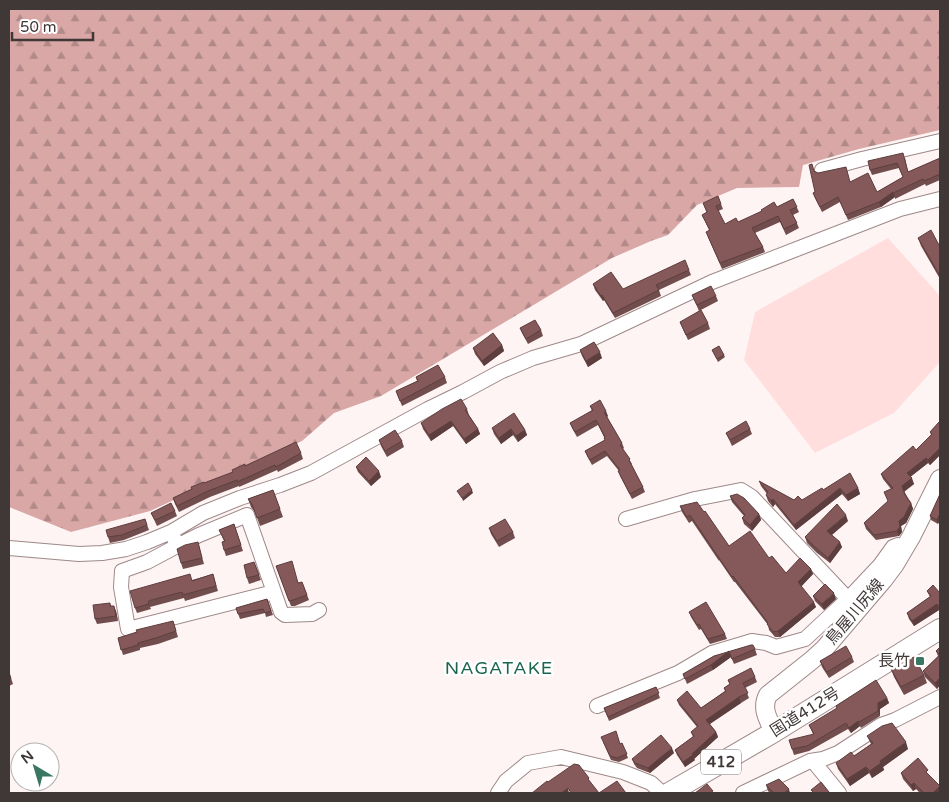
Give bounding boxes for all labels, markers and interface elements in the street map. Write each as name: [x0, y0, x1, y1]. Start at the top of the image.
scale bar: [12, 10, 94, 42]
text: 50 m: [20, 18, 57, 36]
street label: 鳥屋川尻線: [822, 575, 888, 649]
place label: 長竹: [878, 651, 910, 671]
marker: 長竹: [914, 655, 926, 667]
district label: NAGATAKE: [445, 657, 553, 679]
street label: 国道412号: [767, 683, 843, 741]
north arrow: [10, 742, 60, 792]
text: N: [18, 747, 37, 767]
road number: 412: [701, 750, 741, 774]

